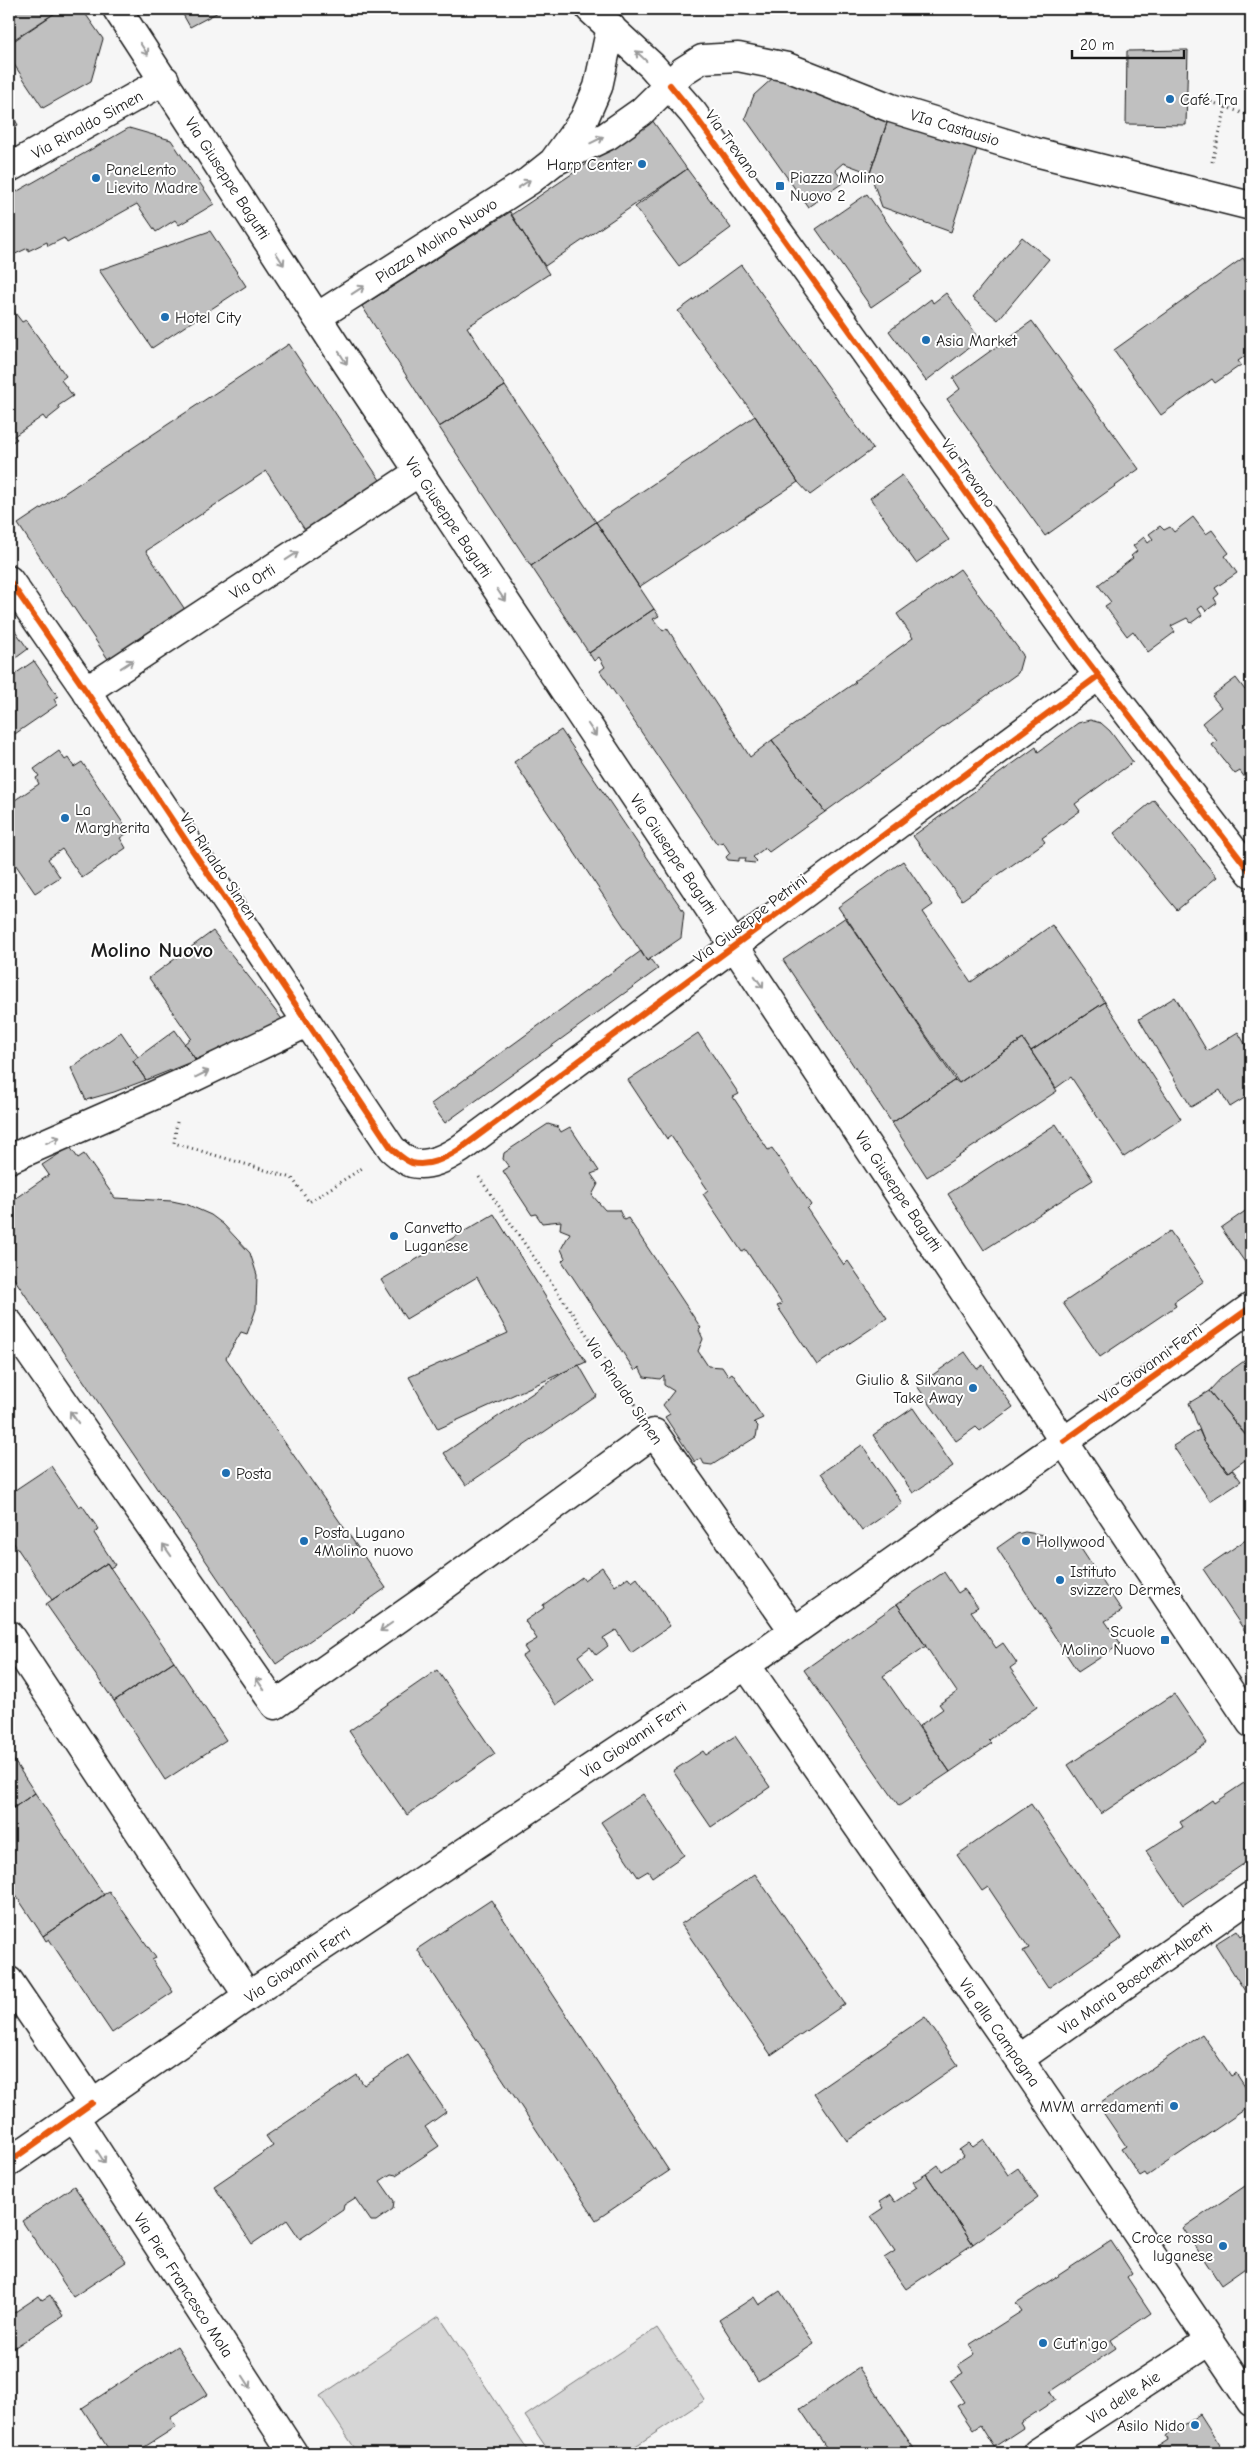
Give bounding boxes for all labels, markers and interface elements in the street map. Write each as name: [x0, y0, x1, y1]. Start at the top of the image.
scale bar: [1072, 28, 1185, 60]
text: 20 m: [1080, 36, 1114, 54]
one-way arrow: [139, 42, 149, 56]
one-way arrow: [635, 50, 647, 62]
street label: Via Rinaldo Simen: [29, 87, 146, 163]
place label: Café Tra: [1180, 91, 1238, 109]
marker: Café Tra: [1164, 93, 1176, 105]
street label: VIa Castausio: [908, 106, 1002, 150]
street label: Via Trevano: [701, 107, 763, 182]
street label: Via Giuseppe Bagutti: [181, 114, 273, 243]
one-way arrow: [589, 135, 604, 145]
place label: Harp Center: [547, 156, 633, 174]
marker: Harp Center: [636, 158, 648, 170]
place label: PaneLento Lievito Madre: [106, 161, 198, 197]
place label: Piazza Molino Nuovo 2: [790, 169, 884, 205]
marker: PaneLento Lievito Madre: [90, 172, 102, 184]
one-way arrow: [517, 179, 531, 189]
marker: Piazza Molino Nuovo 2: [774, 180, 786, 192]
street label: Piazza Molino Nuovo: [372, 195, 501, 287]
one-way arrow: [274, 252, 285, 266]
one-way arrow: [350, 285, 364, 295]
place label: Hotel City: [175, 309, 242, 327]
marker: Hotel City: [159, 311, 171, 323]
place label: Asia Market: [936, 332, 1018, 350]
marker: Asia Market: [920, 334, 932, 346]
one-way arrow: [339, 350, 349, 364]
street label: Via Trevano: [937, 436, 999, 511]
street label: Via Giuseppe Bagutti: [401, 454, 495, 581]
one-way arrow: [284, 550, 298, 560]
street label: Via Orti: [226, 560, 279, 603]
one-way arrow: [496, 588, 506, 602]
one-way arrow: [119, 659, 133, 669]
one-way arrow: [586, 723, 597, 737]
street label: Via Giuseppe Bagutti: [626, 791, 720, 918]
place label: La Margherita: [75, 801, 150, 837]
street label: Via Rinaldo Simen: [176, 810, 260, 923]
marker: La Margherita: [59, 812, 71, 824]
street label: Via Giuseppe Petrini: [690, 870, 811, 967]
district label: Molino Nuovo: [91, 938, 213, 962]
one-way arrow: [754, 975, 764, 989]
one-way arrow: [194, 1068, 209, 1078]
street label: Via Giuseppe Bagutti: [851, 1128, 945, 1255]
one-way arrow: [45, 1134, 60, 1144]
place label: Canvetto Luganese: [404, 1219, 468, 1255]
marker: Canvetto Luganese: [388, 1230, 400, 1242]
street label: Via Giovanni Ferri: [1095, 1320, 1206, 1407]
street label: Via Rinaldo Simen: [582, 1335, 666, 1448]
place label: Giulio & Silvana Take Away: [855, 1371, 964, 1407]
marker: Giulio & Silvana Take Away: [967, 1382, 979, 1394]
one-way arrow: [69, 1410, 79, 1424]
place label: Posta: [236, 1465, 272, 1483]
marker: Posta: [220, 1467, 232, 1479]
place label: Posta Lugano 4Molino nuovo: [314, 1524, 414, 1560]
place label: Hollywood: [1036, 1533, 1105, 1551]
marker: Posta Lugano 4Molino nuovo: [298, 1535, 310, 1547]
marker: Hollywood: [1020, 1535, 1032, 1547]
one-way arrow: [162, 1544, 172, 1558]
place label: Istituto svizzero Dermes: [1070, 1563, 1181, 1599]
marker: Istituto svizzero Dermes: [1054, 1574, 1066, 1586]
one-way arrow: [379, 1622, 393, 1632]
place label: Scuole Molino Nuovo: [1062, 1623, 1155, 1659]
marker: Scuole Molino Nuovo: [1159, 1634, 1171, 1646]
one-way arrow: [255, 1677, 265, 1691]
street label: Via Giovanni Ferri: [577, 1698, 690, 1782]
street label: Via Maria Boschetti-Alberti: [1055, 1919, 1216, 2039]
street label: Via Giovanni Ferri: [241, 1923, 354, 2007]
street label: Via alla Campagna: [955, 1975, 1043, 2090]
place label: MVM arredamenti: [1040, 2098, 1164, 2116]
marker: MVM arredamenti: [1168, 2100, 1180, 2112]
one-way arrow: [96, 2150, 106, 2164]
street label: Via Pier Francesco Mola: [130, 2210, 236, 2361]
place label: Croce rossa luganese: [1132, 2229, 1213, 2265]
marker: Croce rossa luganese: [1217, 2240, 1229, 2252]
place label: Cut'n'go: [1053, 2335, 1108, 2353]
marker: Cut'n'go: [1037, 2337, 1049, 2349]
street label: Via delle Aie: [1084, 2368, 1164, 2428]
one-way arrow: [242, 2374, 252, 2388]
place label: Asilo Nido: [1117, 2417, 1185, 2435]
marker: Asilo Nido: [1189, 2419, 1201, 2431]

